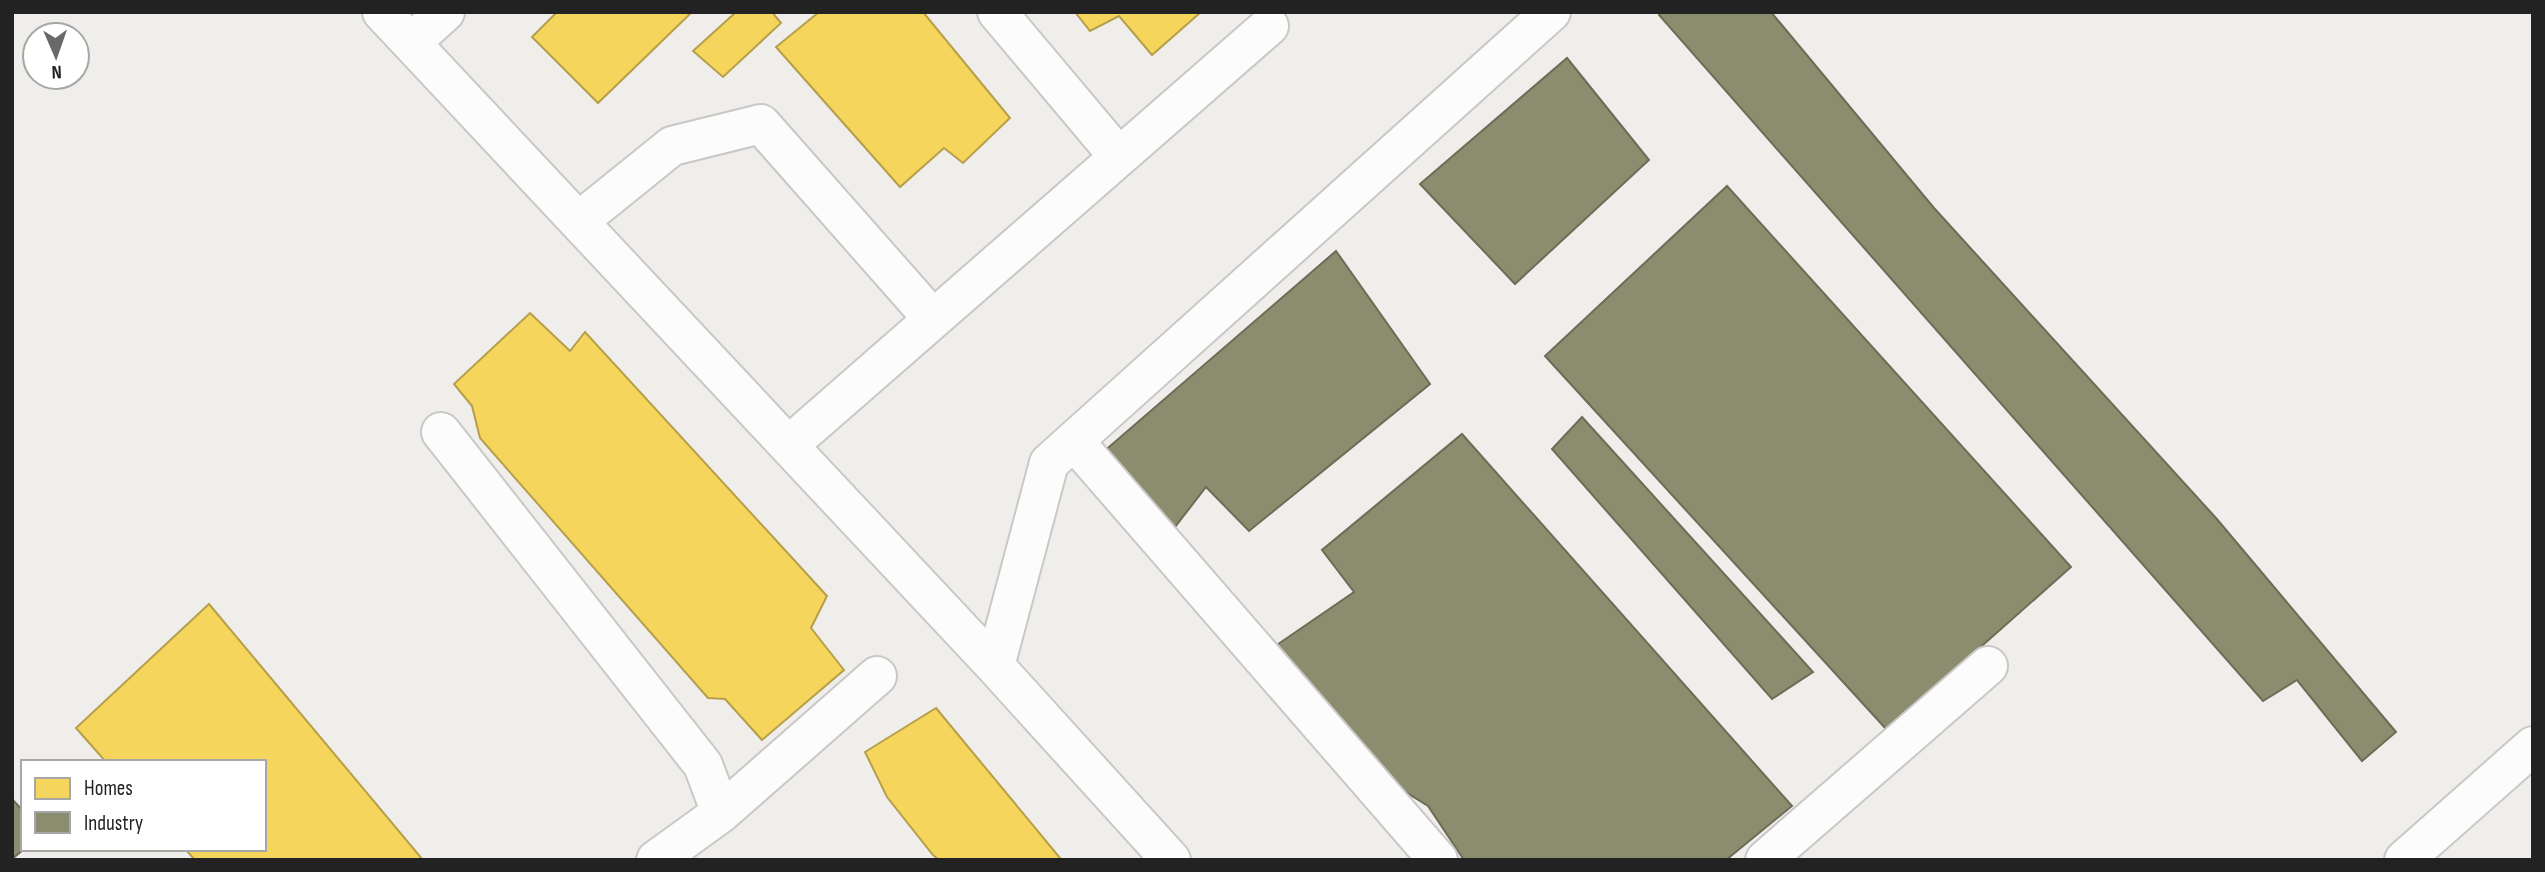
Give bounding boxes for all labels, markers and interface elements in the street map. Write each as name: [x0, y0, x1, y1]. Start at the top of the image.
north arrow: [21, 21, 91, 91]
text: N: [51, 60, 62, 83]
legend: [21, 760, 266, 851]
text: Homes: [84, 776, 133, 801]
text: Industry: [84, 811, 143, 836]

